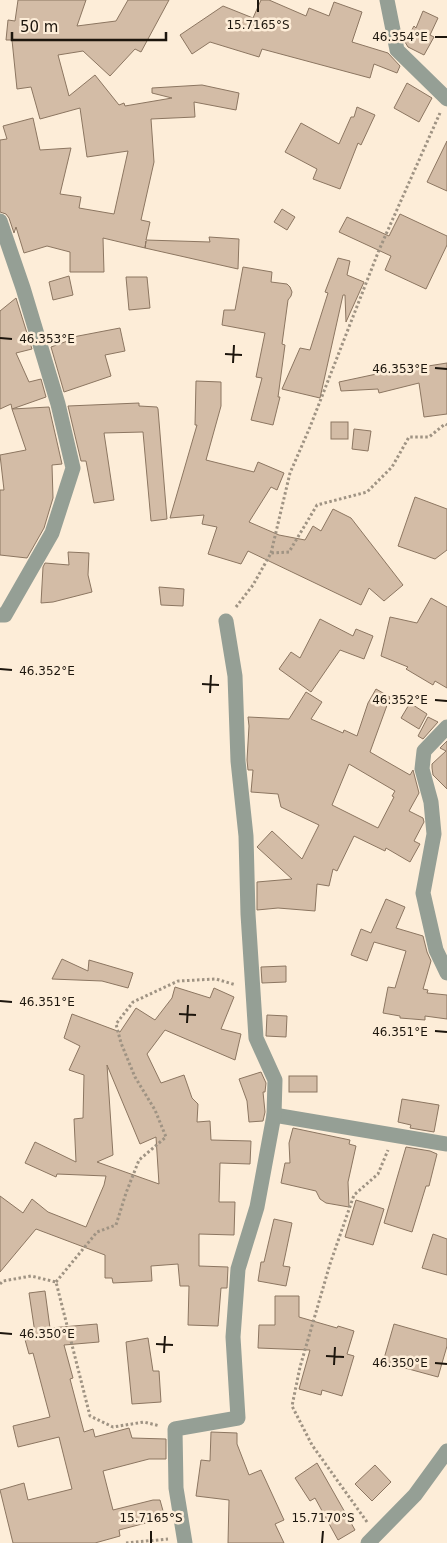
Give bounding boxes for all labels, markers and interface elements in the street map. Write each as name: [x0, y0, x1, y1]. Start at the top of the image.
scale bar: [12, 10, 166, 42]
text: 50 m: [20, 18, 58, 36]
text: 15.7165°S: [226, 18, 290, 32]
text: 46.354°E: [372, 30, 428, 44]
text: 46.353°E: [19, 332, 75, 346]
text: 46.353°E: [372, 362, 428, 376]
text: 46.352°E: [19, 664, 75, 678]
text: 46.352°E: [372, 693, 428, 707]
text: 46.351°E: [19, 995, 75, 1009]
text: 46.351°E: [372, 1025, 428, 1039]
text: 46.350°E: [19, 1327, 75, 1341]
text: 46.350°E: [372, 1356, 428, 1370]
text: 15.7165°S: [119, 1511, 183, 1525]
text: 15.7170°S: [291, 1511, 355, 1525]

